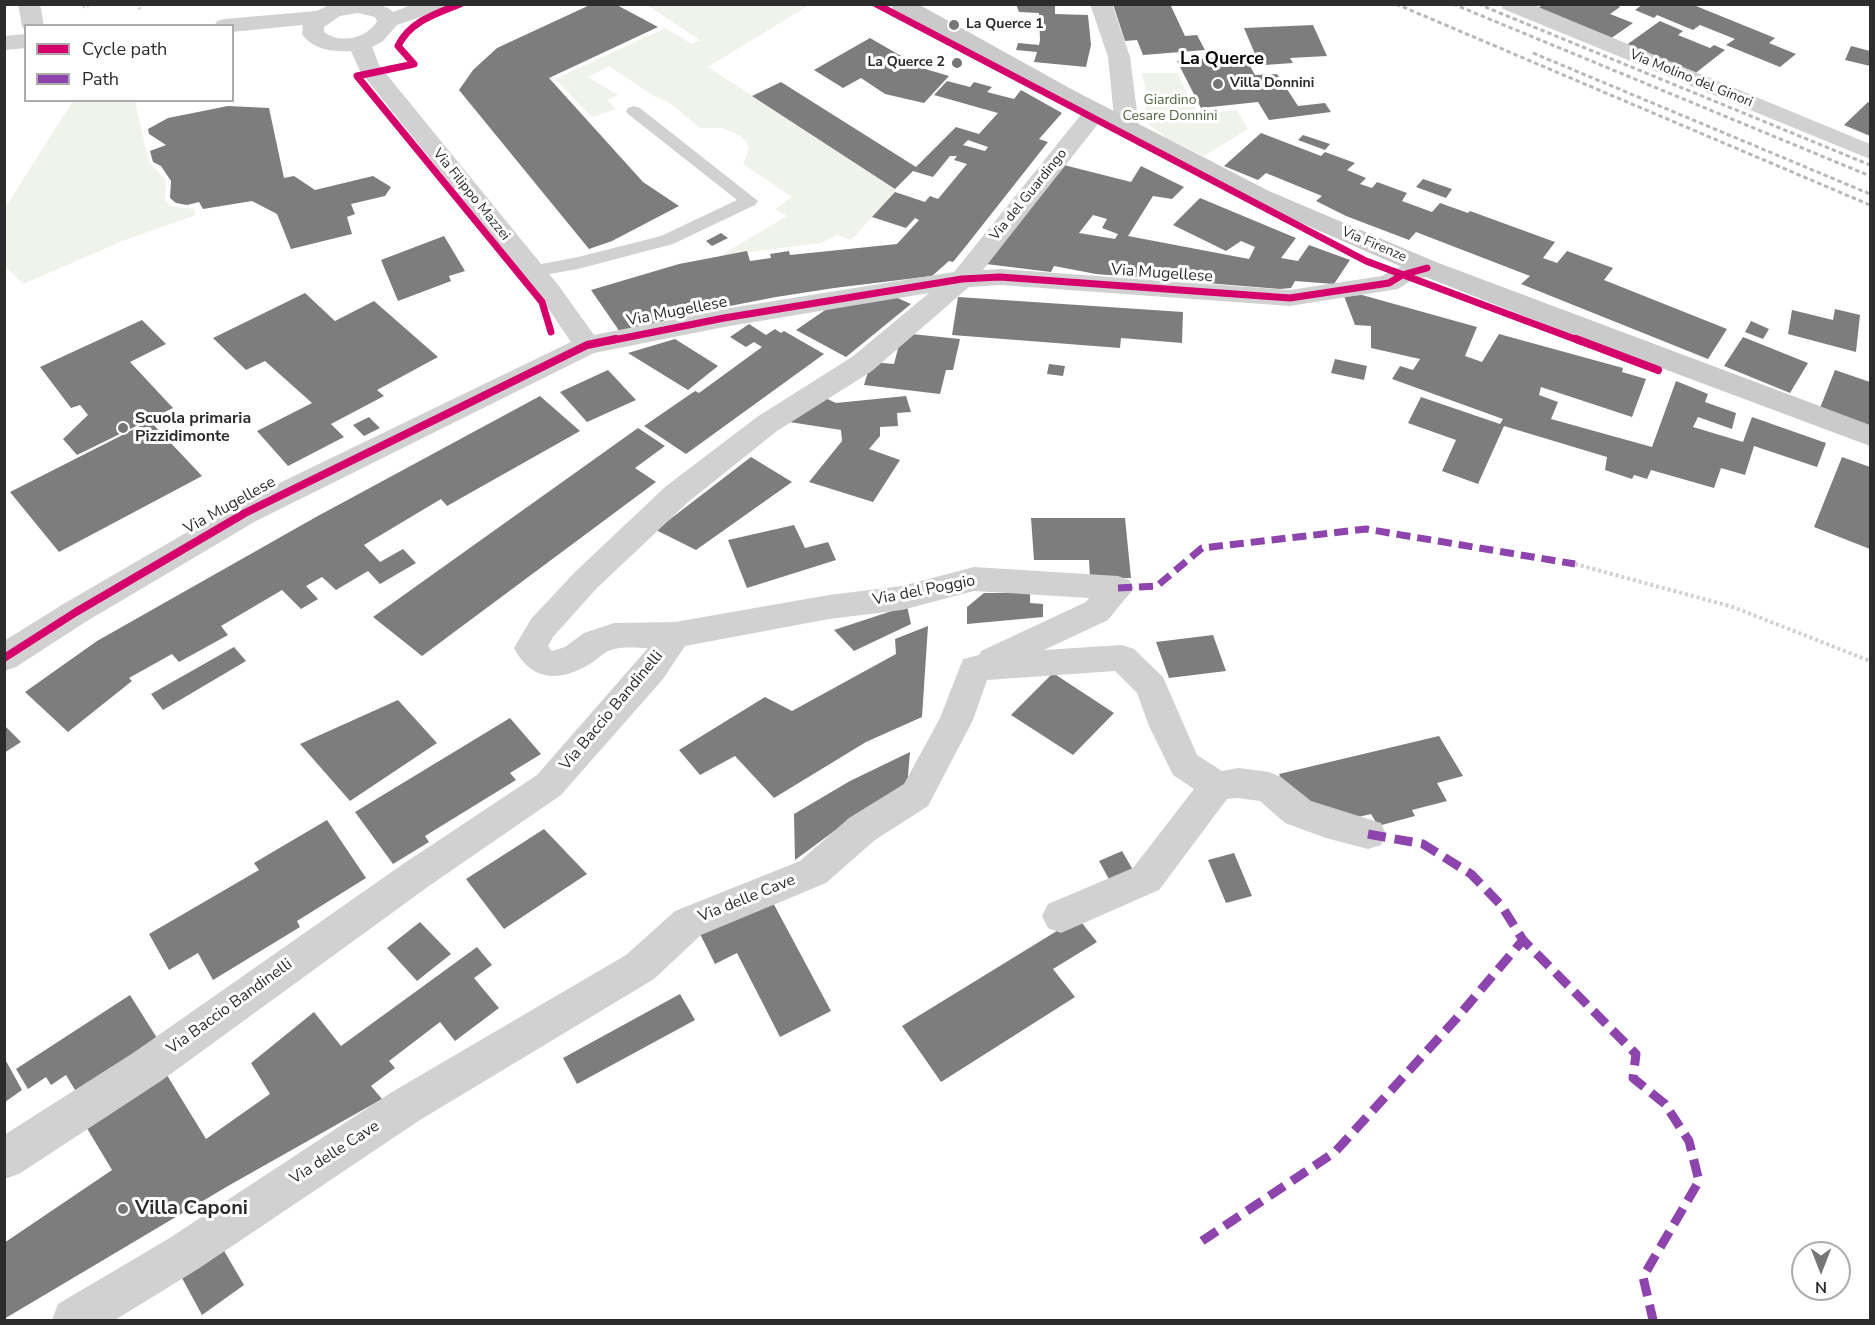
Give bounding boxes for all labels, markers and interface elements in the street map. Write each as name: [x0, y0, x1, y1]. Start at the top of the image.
place label: La Querce 1: [966, 17, 1044, 33]
marker: La Querce 1: [947, 18, 961, 32]
legend: [24, 24, 234, 102]
text: Cycle path: [82, 37, 167, 61]
street label: Via Molino del Ginori: [1627, 47, 1755, 111]
district label: La Querce: [1180, 49, 1264, 71]
place label: La Querce 2: [867, 55, 945, 71]
marker: La Querce 2: [950, 56, 964, 70]
text: Path: [82, 67, 119, 91]
place label: Villa Donnini: [1230, 76, 1314, 92]
marker: Villa Donnini: [1211, 77, 1225, 91]
park label: Giardino Cesare Donnini: [1122, 93, 1218, 125]
street label: Via Filippo Mazzei: [429, 146, 513, 244]
street label: Via del Guardingo: [987, 146, 1071, 244]
street label: Via Firenze: [1339, 224, 1409, 266]
street label: Via Mugellese: [1110, 261, 1214, 287]
street label: Via Mugellese: [625, 293, 729, 331]
place label: Scuola primaria Pizzidimonte: [135, 409, 251, 447]
marker: Scuola primaria Pizzidimonte: [116, 421, 130, 435]
street label: Via Mugellese: [181, 473, 279, 539]
street label: Via del Poggio: [871, 572, 977, 610]
street label: Via Baccio Bandinelli: [556, 647, 668, 775]
street label: Via delle Cave: [696, 871, 798, 927]
street label: Via Baccio Bandinelli: [164, 955, 296, 1059]
street label: Via delle Cave: [287, 1117, 383, 1189]
place label: Villa Caponi: [135, 1197, 248, 1221]
marker: Villa Caponi: [116, 1202, 130, 1216]
north arrow: [1791, 1241, 1851, 1301]
text: N: [1815, 1276, 1827, 1298]

